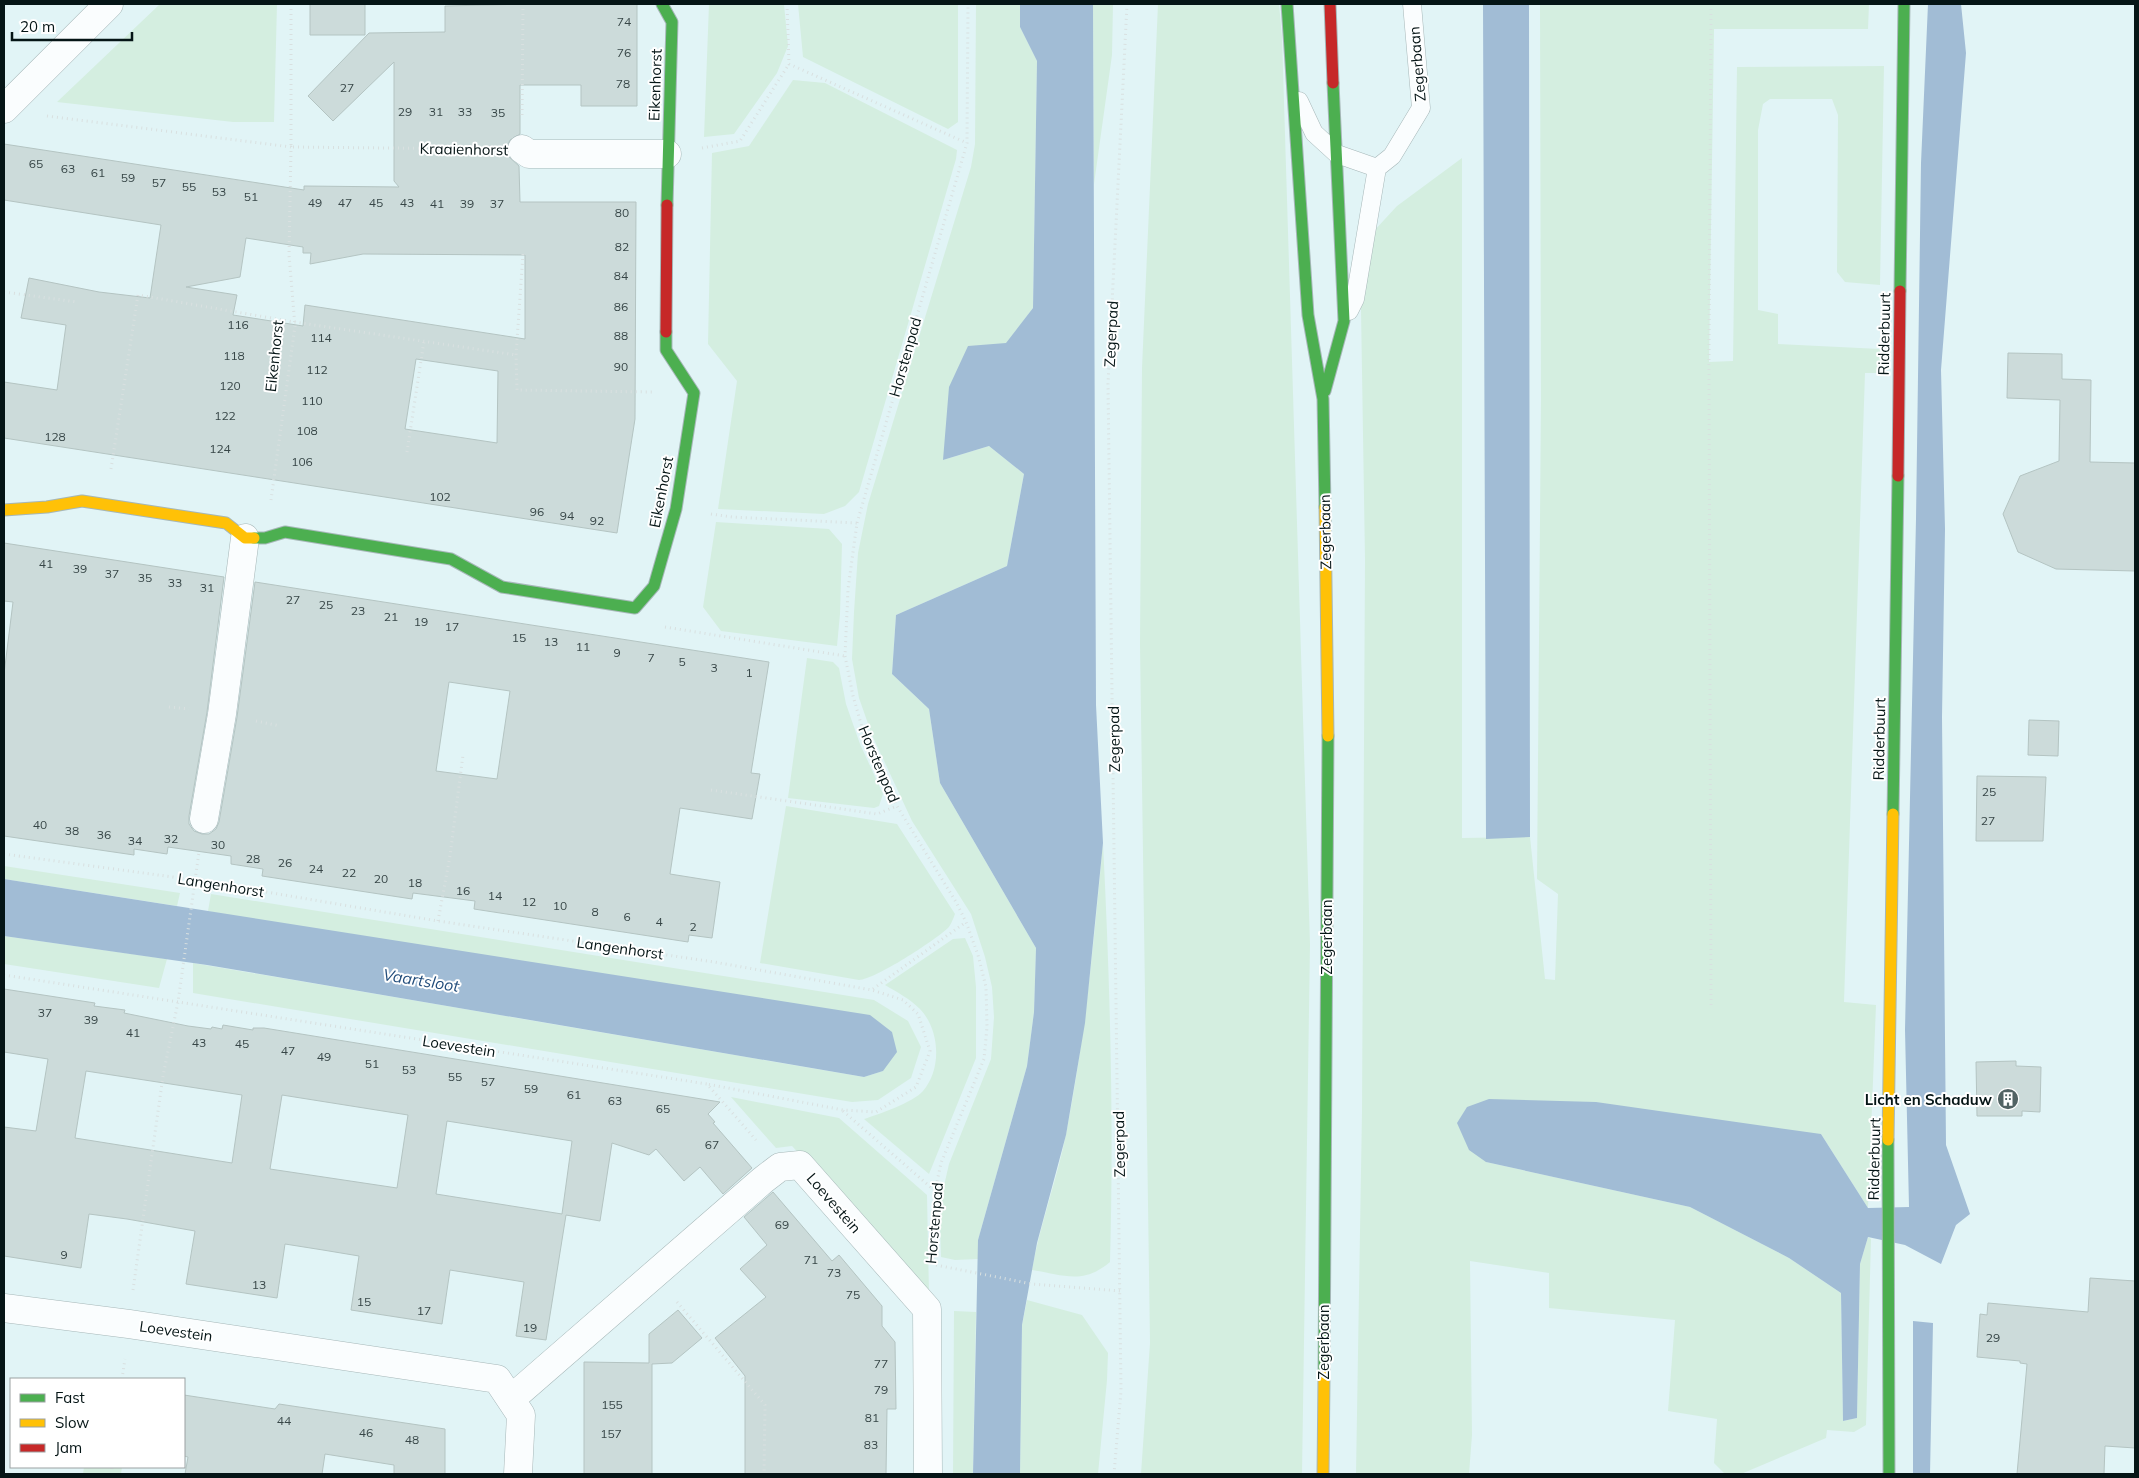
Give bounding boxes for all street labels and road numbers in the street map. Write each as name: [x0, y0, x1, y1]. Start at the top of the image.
street label: Zegerbaan: [1404, 26, 1430, 102]
street label: Eikenhorst: [644, 49, 666, 121]
street label: Kraaienhorst: [419, 139, 509, 159]
street label: Ridderbuurt: [1874, 292, 1894, 376]
street label: Zegerpad: [1100, 300, 1122, 368]
street label: Horstenpad: [885, 315, 925, 399]
street label: Eikenhorst: [261, 319, 287, 393]
street label: Eikenhorst: [645, 455, 677, 529]
street label: Zegerbaan: [1315, 494, 1335, 570]
street label: Ridderbuurt: [1869, 697, 1889, 781]
street label: Zegerpad: [1104, 706, 1124, 772]
street label: Horstenpad: [854, 723, 904, 805]
street label: Langenhorst: [176, 869, 266, 901]
street label: Zegerbaan: [1317, 899, 1336, 975]
street label: Langenhorst: [575, 933, 665, 963]
street label: Loevestein: [421, 1031, 497, 1061]
street label: Zegerpad: [1109, 1111, 1129, 1177]
street label: Ridderbuurt: [1864, 1117, 1884, 1201]
street label: Loevestein: [803, 1169, 865, 1237]
street label: Horstenpad: [921, 1181, 947, 1265]
street label: Zegerbaan: [1314, 1304, 1333, 1380]
street label: Loevestein: [138, 1316, 214, 1346]

